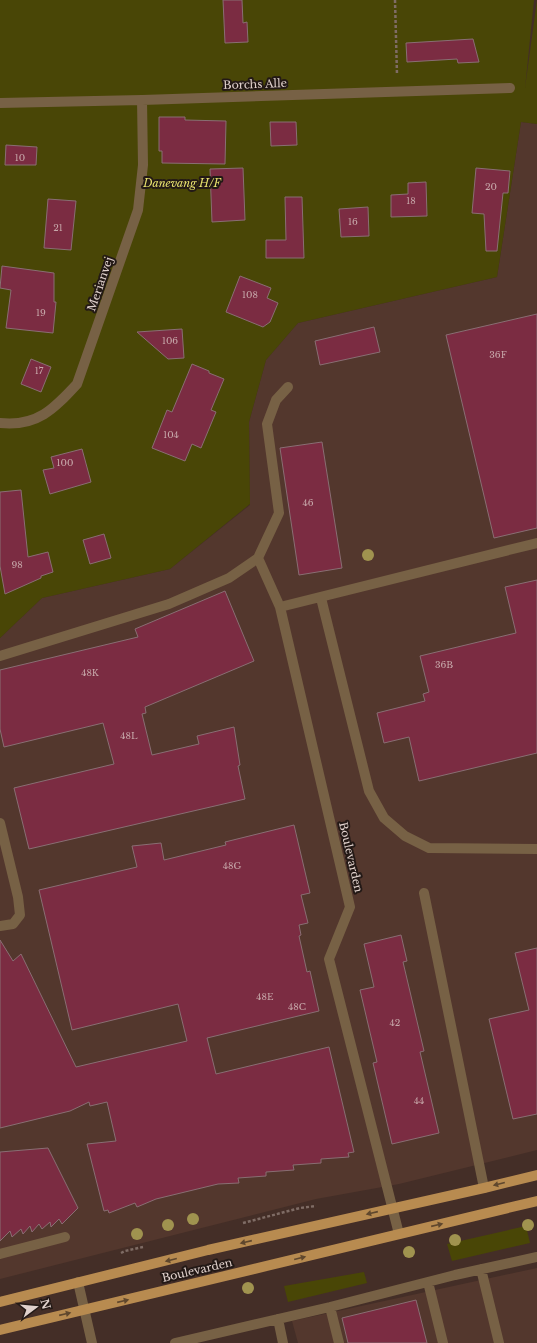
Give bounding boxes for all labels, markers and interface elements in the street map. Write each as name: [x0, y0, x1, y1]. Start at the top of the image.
street label: Borchs Alle: [223, 76, 287, 92]
house number: 10: [15, 152, 25, 163]
park label: Danevang H/F: [142, 176, 221, 190]
house number: 20: [485, 181, 497, 192]
house number: 18: [406, 195, 416, 206]
house number: 16: [348, 216, 358, 227]
house number: 21: [53, 222, 63, 233]
street label: Merianvej: [84, 255, 116, 313]
house number: 108: [242, 289, 258, 300]
house number: 19: [36, 307, 46, 318]
house number: 106: [162, 335, 178, 346]
house number: 36F: [489, 349, 507, 360]
house number: 17: [35, 365, 44, 376]
house number: 104: [163, 429, 179, 440]
house number: 100: [57, 457, 73, 468]
house number: 46: [302, 497, 314, 508]
house number: 98: [11, 559, 23, 570]
house number: 36B: [435, 659, 453, 670]
house number: 48K: [81, 667, 100, 678]
house number: 48L: [120, 730, 138, 741]
street label: Boulevarden: [336, 820, 366, 894]
house number: 48G: [223, 860, 241, 871]
house number: 48E: [256, 991, 274, 1002]
house number: 48C: [288, 1001, 306, 1012]
house number: 42: [390, 1017, 400, 1028]
house number: 44: [414, 1095, 424, 1106]
one-way arrow: [493, 1182, 505, 1188]
one-way arrow: [366, 1210, 379, 1216]
one-way arrow: [431, 1221, 443, 1227]
one-way arrow: [239, 1239, 252, 1245]
street label: Boulevarden: [160, 1255, 234, 1285]
one-way arrow: [294, 1255, 306, 1261]
one-way arrow: [164, 1257, 177, 1263]
north arrow: [16, 1287, 56, 1327]
text: N: [37, 1297, 54, 1312]
one-way arrow: [117, 1297, 129, 1303]
one-way arrow: [59, 1311, 71, 1317]

